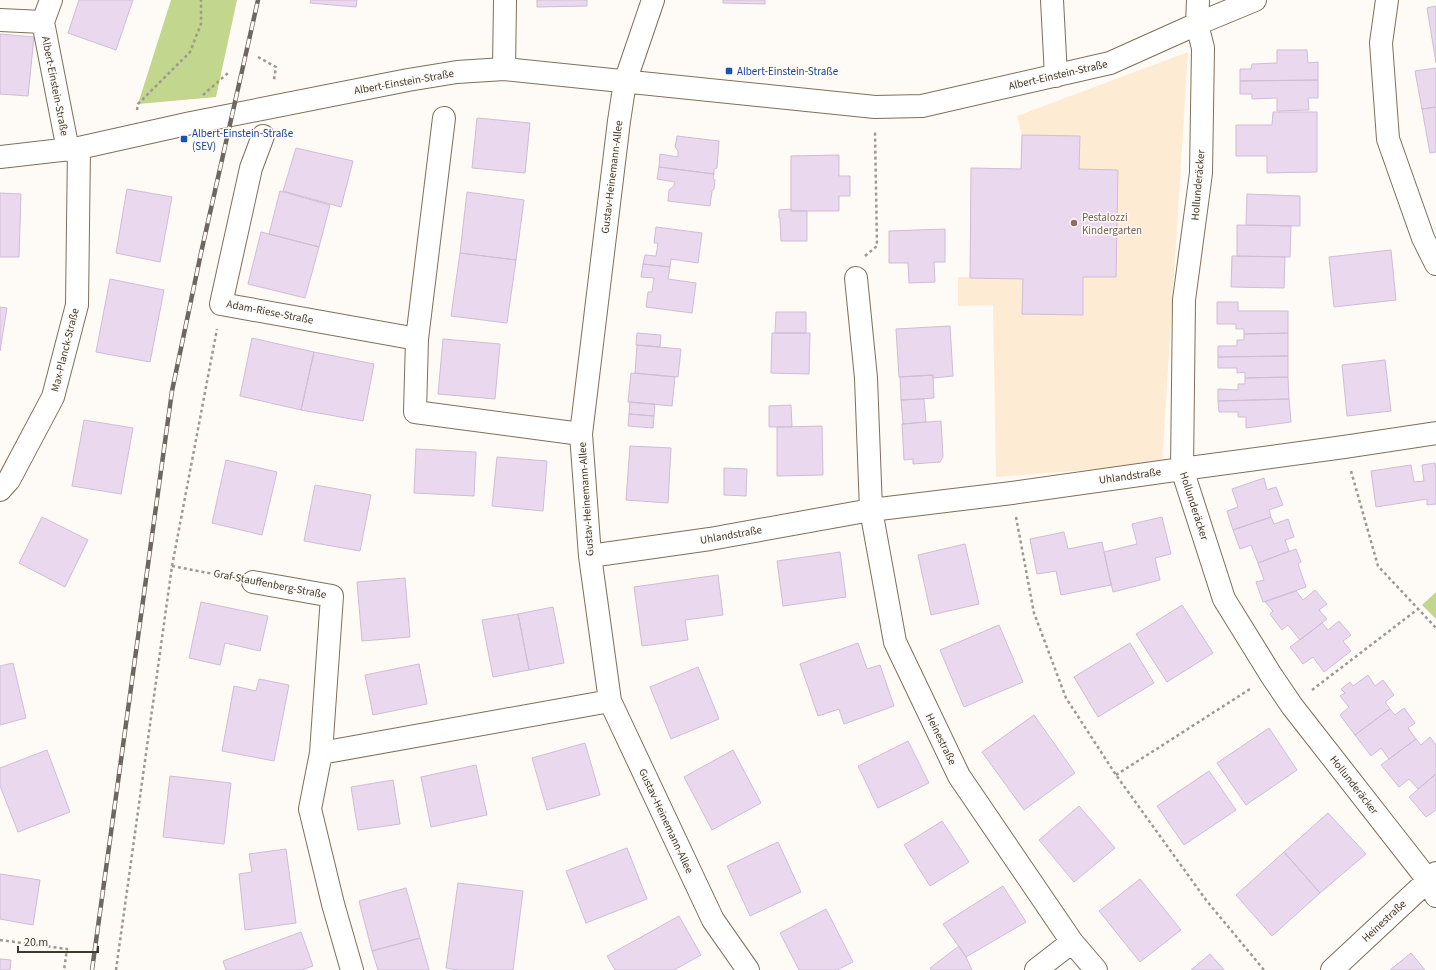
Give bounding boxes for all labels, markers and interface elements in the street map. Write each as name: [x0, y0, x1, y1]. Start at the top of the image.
street label: Albert-Einstein-Straße: [38, 35, 72, 138]
street label: Albert-Einstein-Straße: [1007, 56, 1109, 94]
place label: Albert-Einstein-Straße: [737, 64, 839, 79]
street label: Albert-Einstein-Straße: [353, 66, 456, 98]
marker: Albert-Einstein-Straße: [724, 66, 734, 76]
street label: Gustav-Heinemann-Allee: [598, 119, 626, 235]
place label: Albert-Einstein-Straße (SEV): [192, 126, 294, 154]
marker: Albert-Einstein-Straße (SEV): [179, 134, 189, 144]
street label: Hollunderäcker: [1187, 149, 1209, 221]
place label: Pestalozzi Kindergarten: [1082, 210, 1142, 238]
marker: Pestalozzi Kindergarten: [1069, 218, 1079, 228]
street label: Adam-Riese-Straße: [225, 296, 315, 328]
street label: Max-Planck-Straße: [47, 306, 83, 393]
street label: Gustav-Heinemann-Allee: [575, 441, 597, 556]
street label: Uhlandstraße: [1098, 464, 1163, 488]
street label: Hollunderäcker: [1176, 470, 1212, 542]
street label: Uhlandstraße: [699, 522, 764, 548]
street label: Graf-Stauffenberg-Straße: [212, 566, 328, 602]
street label: Heinestraße: [922, 711, 960, 768]
street label: Hollunderäcker: [1326, 752, 1382, 818]
street label: Gustav-Heinemann-Allee: [635, 766, 697, 876]
street label: Heinestraße: [1358, 896, 1410, 946]
scale bar: [18, 928, 98, 954]
text: 20 m: [24, 934, 48, 951]

